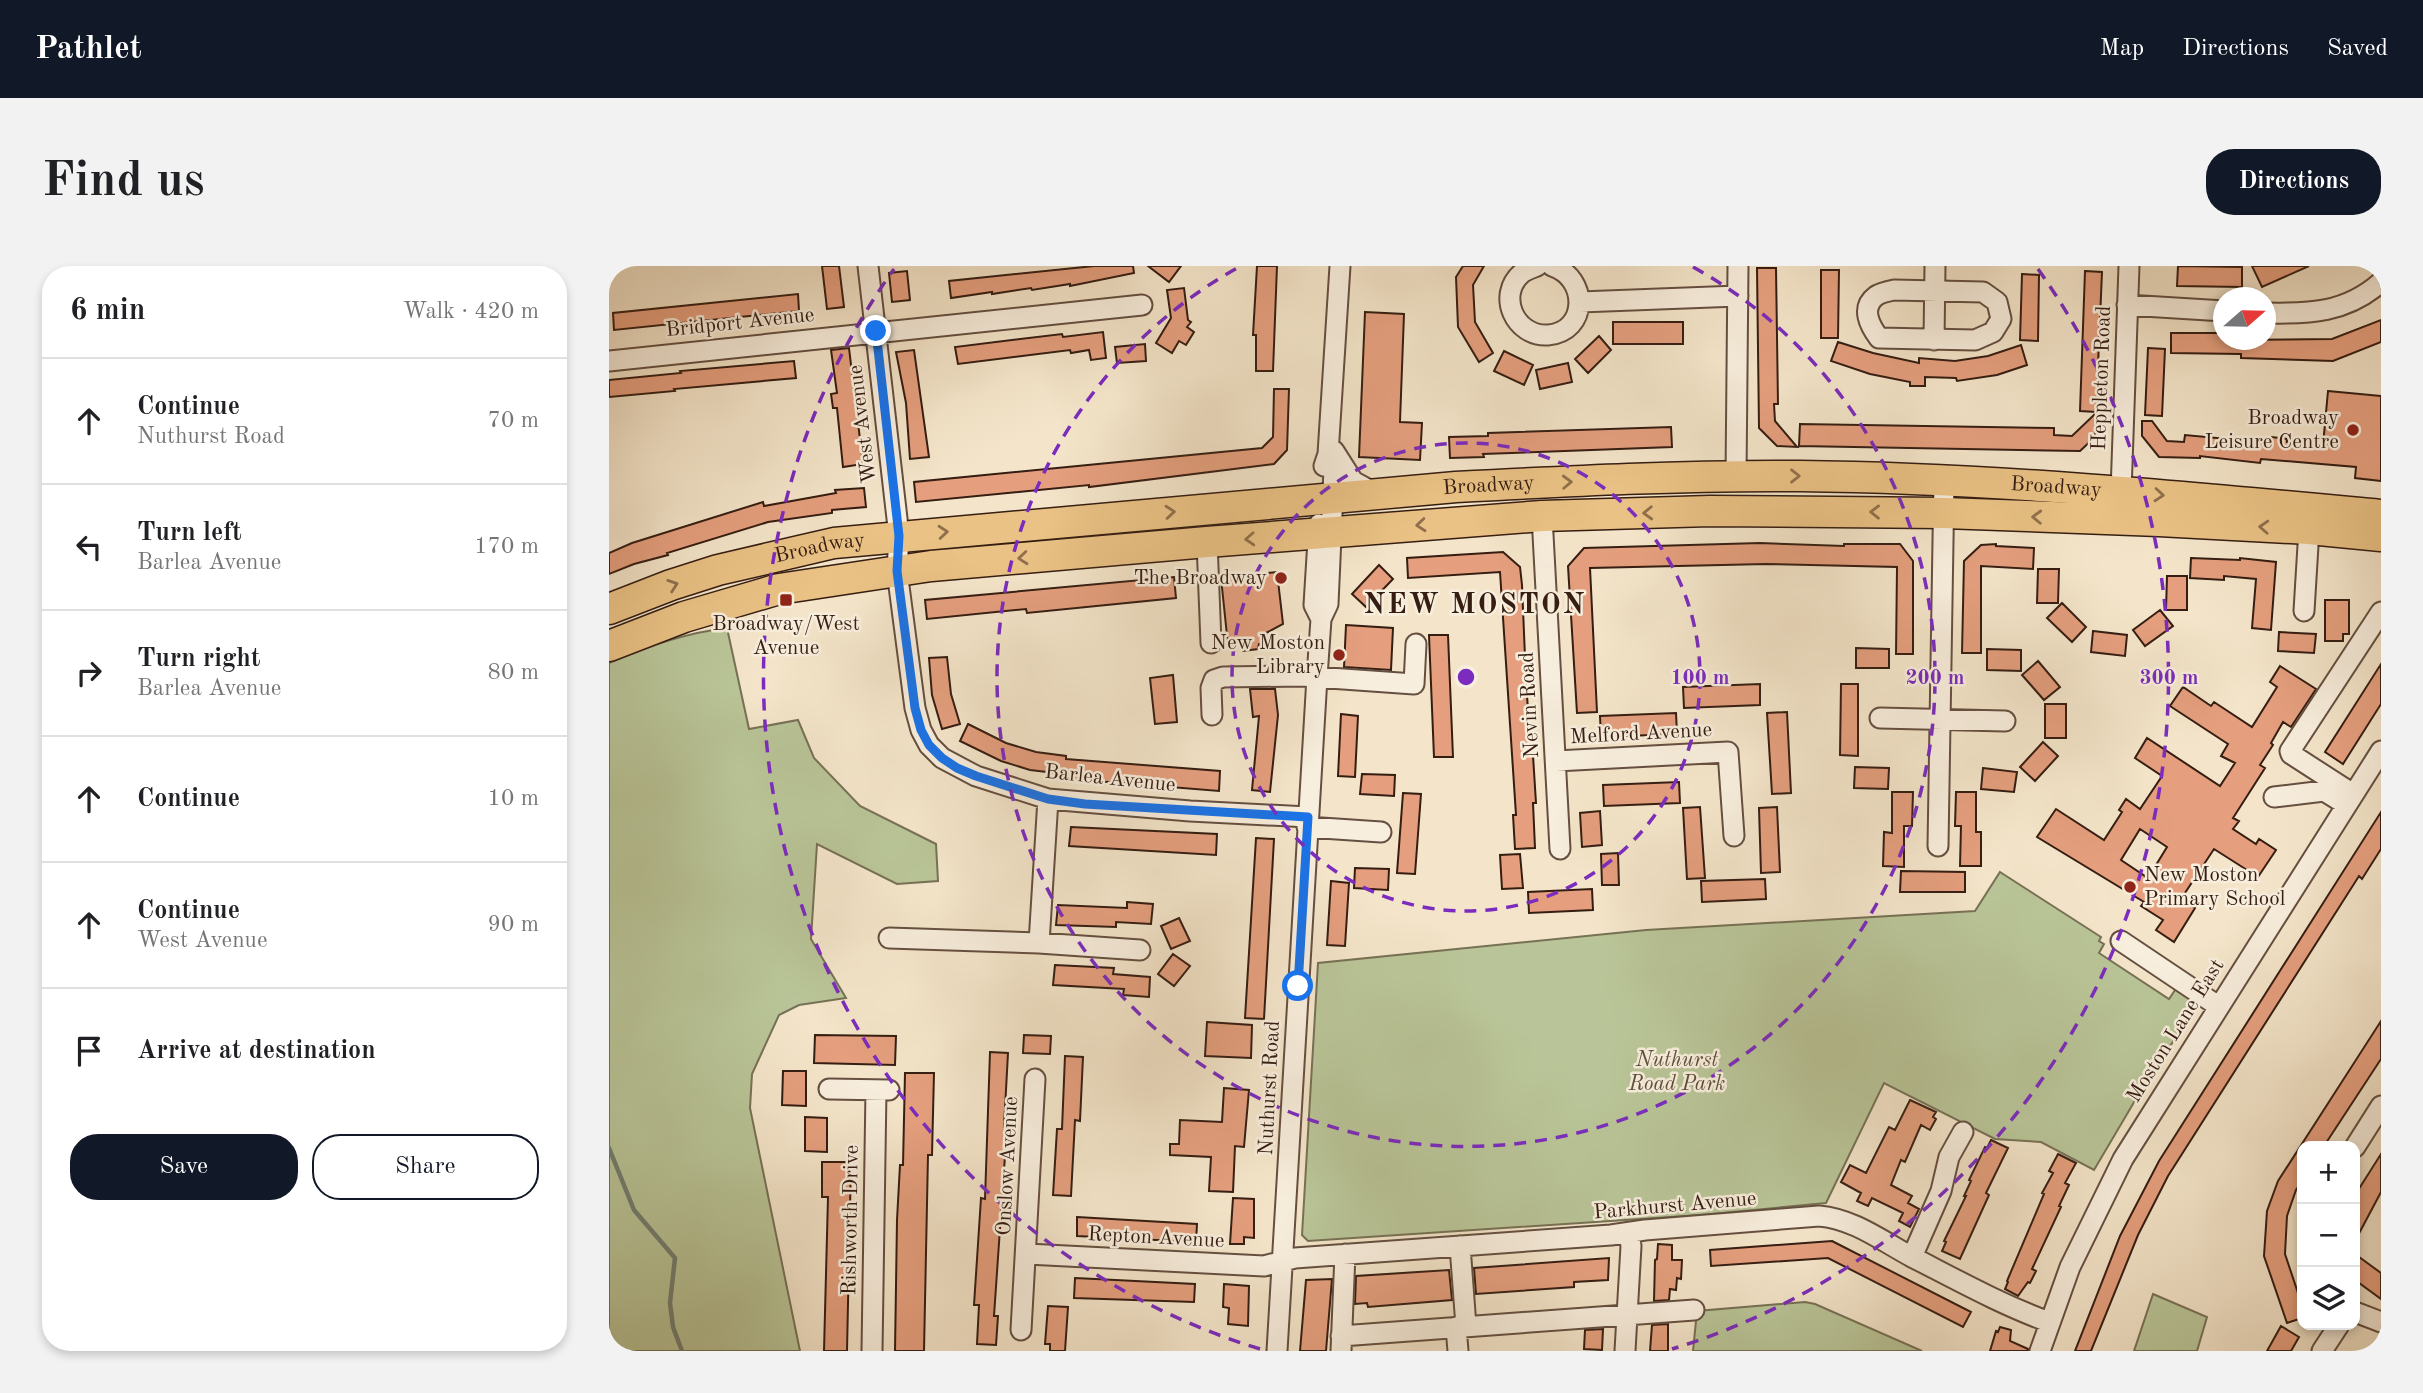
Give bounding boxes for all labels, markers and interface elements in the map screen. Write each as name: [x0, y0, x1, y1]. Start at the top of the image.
text: Pathlet: [35, 33, 142, 66]
text: Map: [2100, 37, 2144, 61]
text: Directions: [2182, 37, 2289, 61]
text: Saved: [2327, 37, 2388, 61]
button: Directions: [2206, 149, 2381, 215]
text: Find us: [42, 158, 205, 207]
north arrow: [2213, 287, 2276, 350]
text: 6 min: [70, 296, 145, 326]
text: Walk · 420 m: [403, 300, 539, 323]
street label: Bridport Avenue: [665, 305, 815, 341]
street label: Heppleton Road: [2089, 305, 2115, 451]
route end: [860, 315, 891, 346]
street label: West Avenue: [845, 364, 881, 484]
text: Continue: [137, 394, 240, 420]
icon: ahead: [70, 402, 108, 440]
place label: Broadway Leisure Centre: [2204, 408, 2339, 453]
text: 70 m: [488, 409, 539, 432]
marker: Broadway Leisure Centre: [2345, 422, 2361, 438]
text: Nuthurst Road: [137, 425, 285, 448]
one-way arrow: [1790, 468, 1800, 484]
street label: Broadway: [1442, 473, 1535, 499]
street label: Broadway: [2010, 473, 2103, 501]
one-way arrow: [1562, 474, 1573, 489]
one-way arrow: [2154, 487, 2165, 502]
one-way arrow: [1870, 504, 1880, 520]
one-way arrow: [1165, 505, 1176, 520]
one-way arrow: [1642, 505, 1653, 521]
one-way arrow: [2031, 509, 2042, 524]
one-way arrow: [1415, 517, 1427, 532]
text: Turn left: [137, 520, 242, 546]
one-way arrow: [2258, 520, 2269, 535]
one-way arrow: [937, 524, 949, 539]
icon: left: [70, 528, 108, 566]
street label: Broadway: [772, 530, 866, 567]
one-way arrow: [1244, 531, 1255, 546]
text: 170 m: [474, 535, 539, 558]
one-way arrow: [1018, 550, 1029, 565]
text: Barlea Avenue: [137, 551, 281, 574]
place label: The Broadway: [1133, 568, 1267, 589]
marker: The Broadway: [1273, 570, 1289, 586]
one-way arrow: [666, 579, 678, 593]
marker: Broadway/West Avenue: [778, 592, 794, 608]
district label: NEW MOSTON: [1364, 592, 1586, 620]
place label: Broadway/West Avenue: [712, 614, 860, 659]
place label: New Moston Library: [1211, 633, 1325, 678]
text: Turn right: [137, 646, 260, 672]
marker: New Moston Library: [1331, 647, 1347, 663]
street label: Nevin Road: [1517, 651, 1543, 759]
icon: right: [70, 654, 108, 692]
text: 80 m: [488, 661, 539, 684]
centre of rings: [1454, 665, 1478, 689]
text: 100 m: [1670, 668, 1730, 689]
text: 200 m: [1905, 668, 1965, 689]
text: 300 m: [2139, 668, 2199, 689]
text: Barlea Avenue: [137, 677, 281, 700]
street label: Melford Avenue: [1569, 720, 1713, 748]
street label: Barlea Avenue: [1043, 762, 1177, 796]
icon: ahead: [70, 780, 108, 818]
text: Continue: [137, 786, 240, 812]
text: 10 m: [488, 787, 539, 810]
place label: New Moston Primary School: [2144, 865, 2286, 910]
marker: New Moston Primary School: [2122, 879, 2138, 895]
text: Continue: [137, 898, 240, 924]
icon: ahead: [70, 906, 108, 944]
text: 90 m: [488, 913, 539, 936]
text: West Avenue: [137, 929, 267, 952]
street label: Moston Lane East: [2123, 956, 2229, 1106]
route start: [1282, 970, 1313, 1001]
street label: Nuthurst Road: [1256, 1020, 1284, 1156]
icon: arrive: [70, 1032, 108, 1070]
text: Arrive at destination: [137, 1038, 376, 1064]
park label: Nuthurst Road Park: [1628, 1050, 1725, 1095]
street label: Onslow Avenue: [994, 1096, 1022, 1236]
button: Save: [70, 1134, 298, 1200]
button: Share: [312, 1134, 539, 1200]
map controls: [2297, 1141, 2360, 1330]
button: +: [2297, 1141, 2360, 1204]
street label: Rishworth Drive: [839, 1145, 863, 1295]
street label: Parkhurst Avenue: [1593, 1188, 1757, 1224]
button: −: [2297, 1204, 2360, 1267]
street label: Repton Avenue: [1087, 1224, 1225, 1252]
button: layers: [2297, 1267, 2360, 1330]

